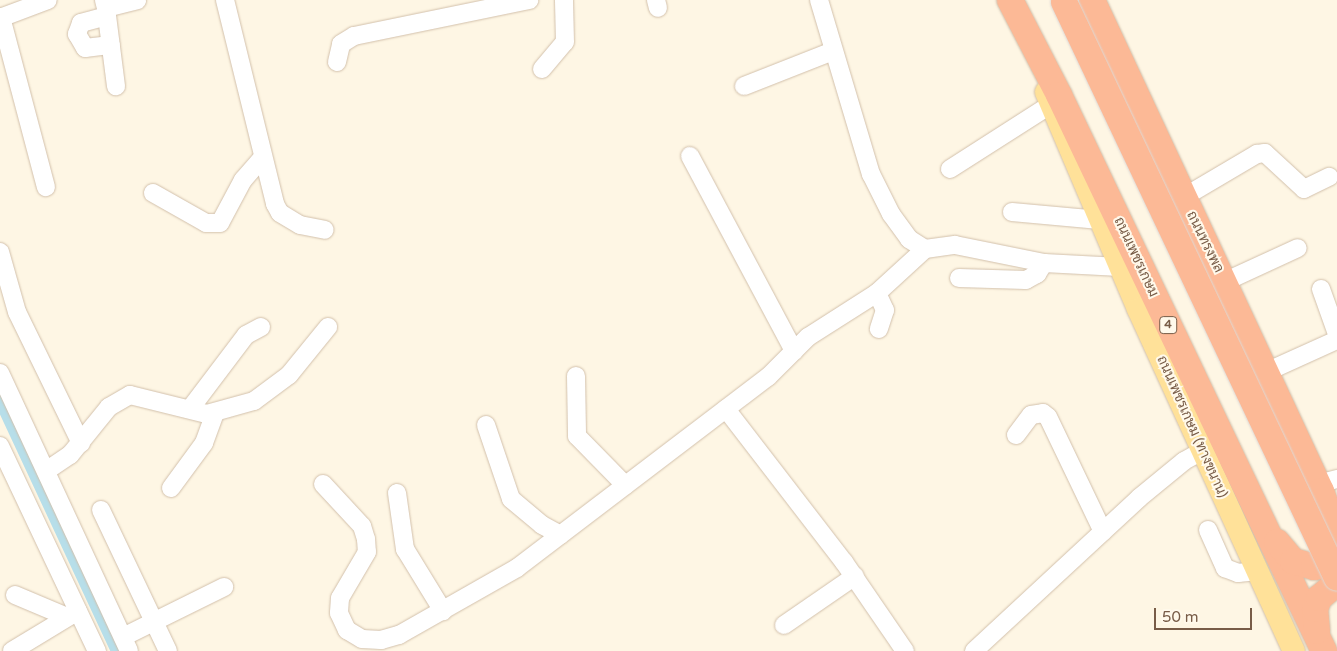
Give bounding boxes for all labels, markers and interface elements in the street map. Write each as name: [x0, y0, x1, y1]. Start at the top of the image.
street label: ถนนทรงพล: [1183, 208, 1227, 276]
street label: ถนนเพชรเกษม: [1110, 214, 1162, 300]
road number: 4: [1158, 316, 1178, 334]
street label: ถนนเพชรเกษม (ทางขนาน): [1153, 353, 1231, 501]
scale bar: [1157, 598, 1254, 630]
text: 50 m: [1162, 608, 1199, 626]

